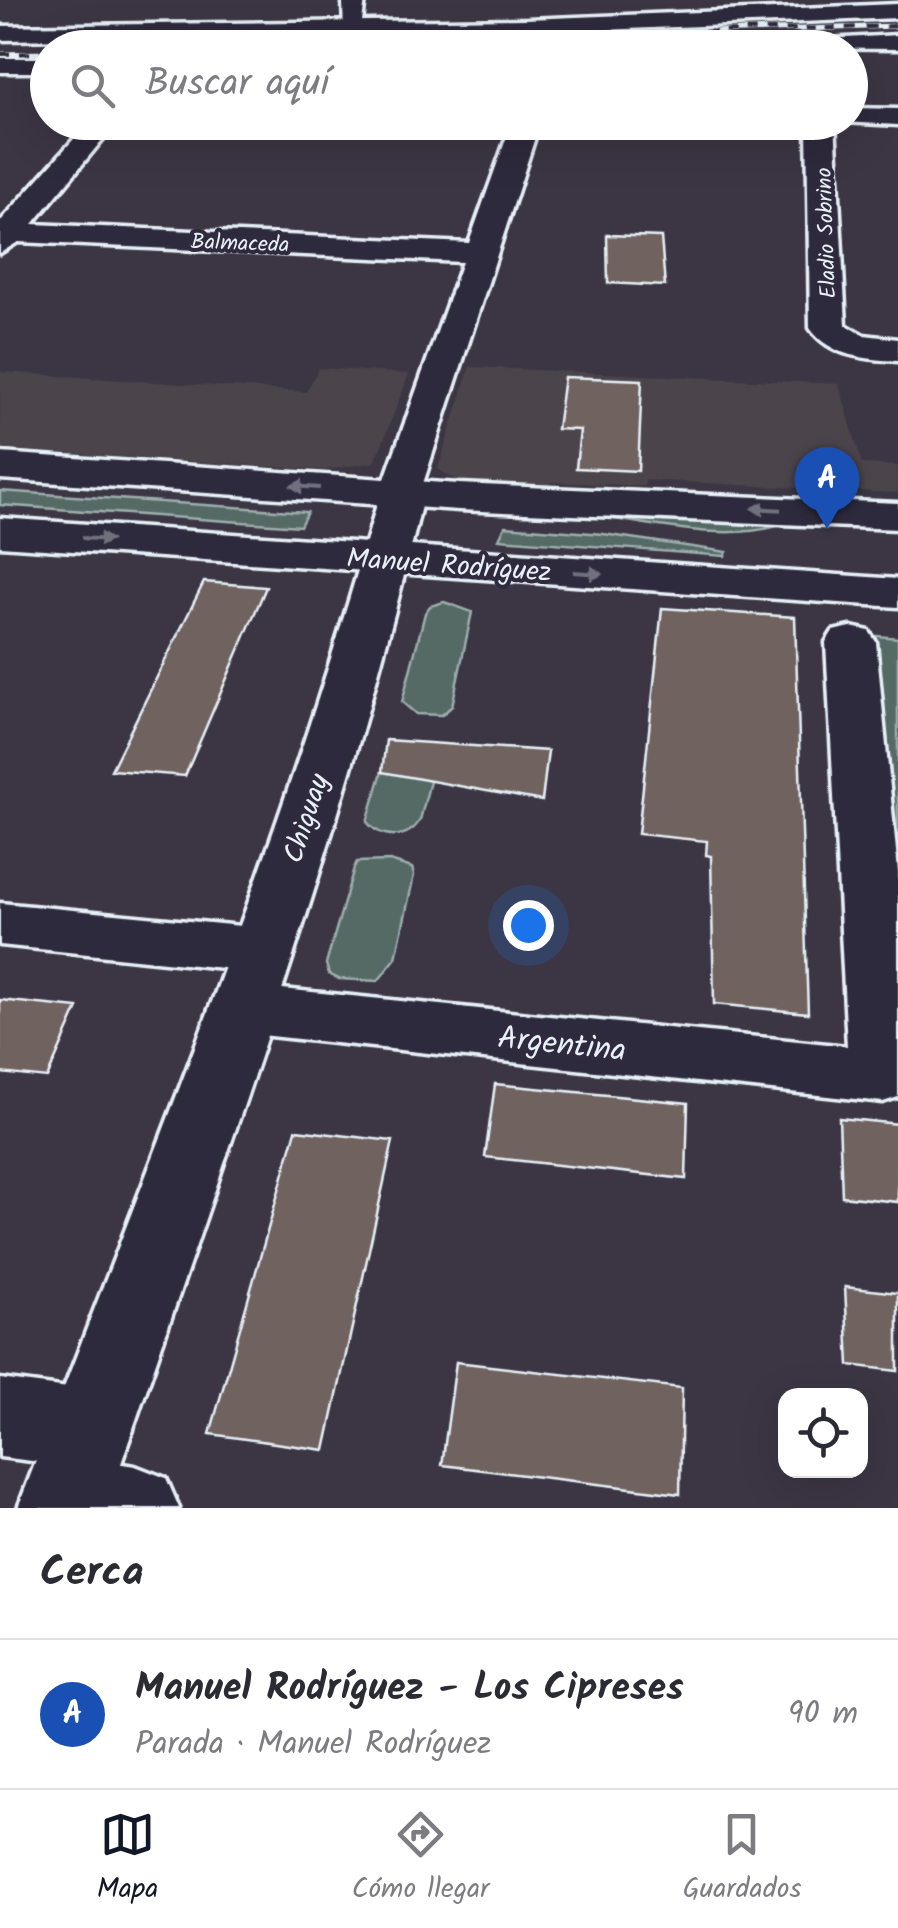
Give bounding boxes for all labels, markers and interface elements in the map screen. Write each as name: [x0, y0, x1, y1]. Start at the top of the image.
search box: [30, 30, 868, 140]
text: Buscar aquí: [145, 55, 329, 115]
icon: search: [65, 58, 120, 113]
street label: Eladio Sobrino: [808, 167, 847, 299]
street label: Balmaceda: [190, 225, 290, 264]
pin: A: [794, 446, 860, 529]
one-way arrow: [288, 479, 320, 495]
one-way arrow: [749, 501, 781, 517]
one-way arrow: [82, 531, 114, 547]
street label: Manuel Rodríguez: [345, 537, 553, 596]
one-way arrow: [572, 566, 604, 582]
street label: Chiguay: [272, 767, 343, 869]
your location: [503, 900, 554, 951]
street label: Argentina: [495, 1013, 628, 1078]
map controls: [778, 1388, 868, 1478]
button: locate: [778, 1388, 868, 1478]
text: Cerca: [40, 1540, 144, 1607]
text: Manuel Rodríguez - Los Cipreses: [135, 1659, 684, 1719]
text: A: [62, 1689, 83, 1740]
text: 90 m: [788, 1689, 858, 1740]
text: Parada · Manuel Rodríguez: [135, 1719, 491, 1770]
tab: Mapa: [97, 1807, 158, 1912]
tab: Cómo llegar: [352, 1807, 489, 1912]
tab: Guardados: [683, 1807, 801, 1912]

